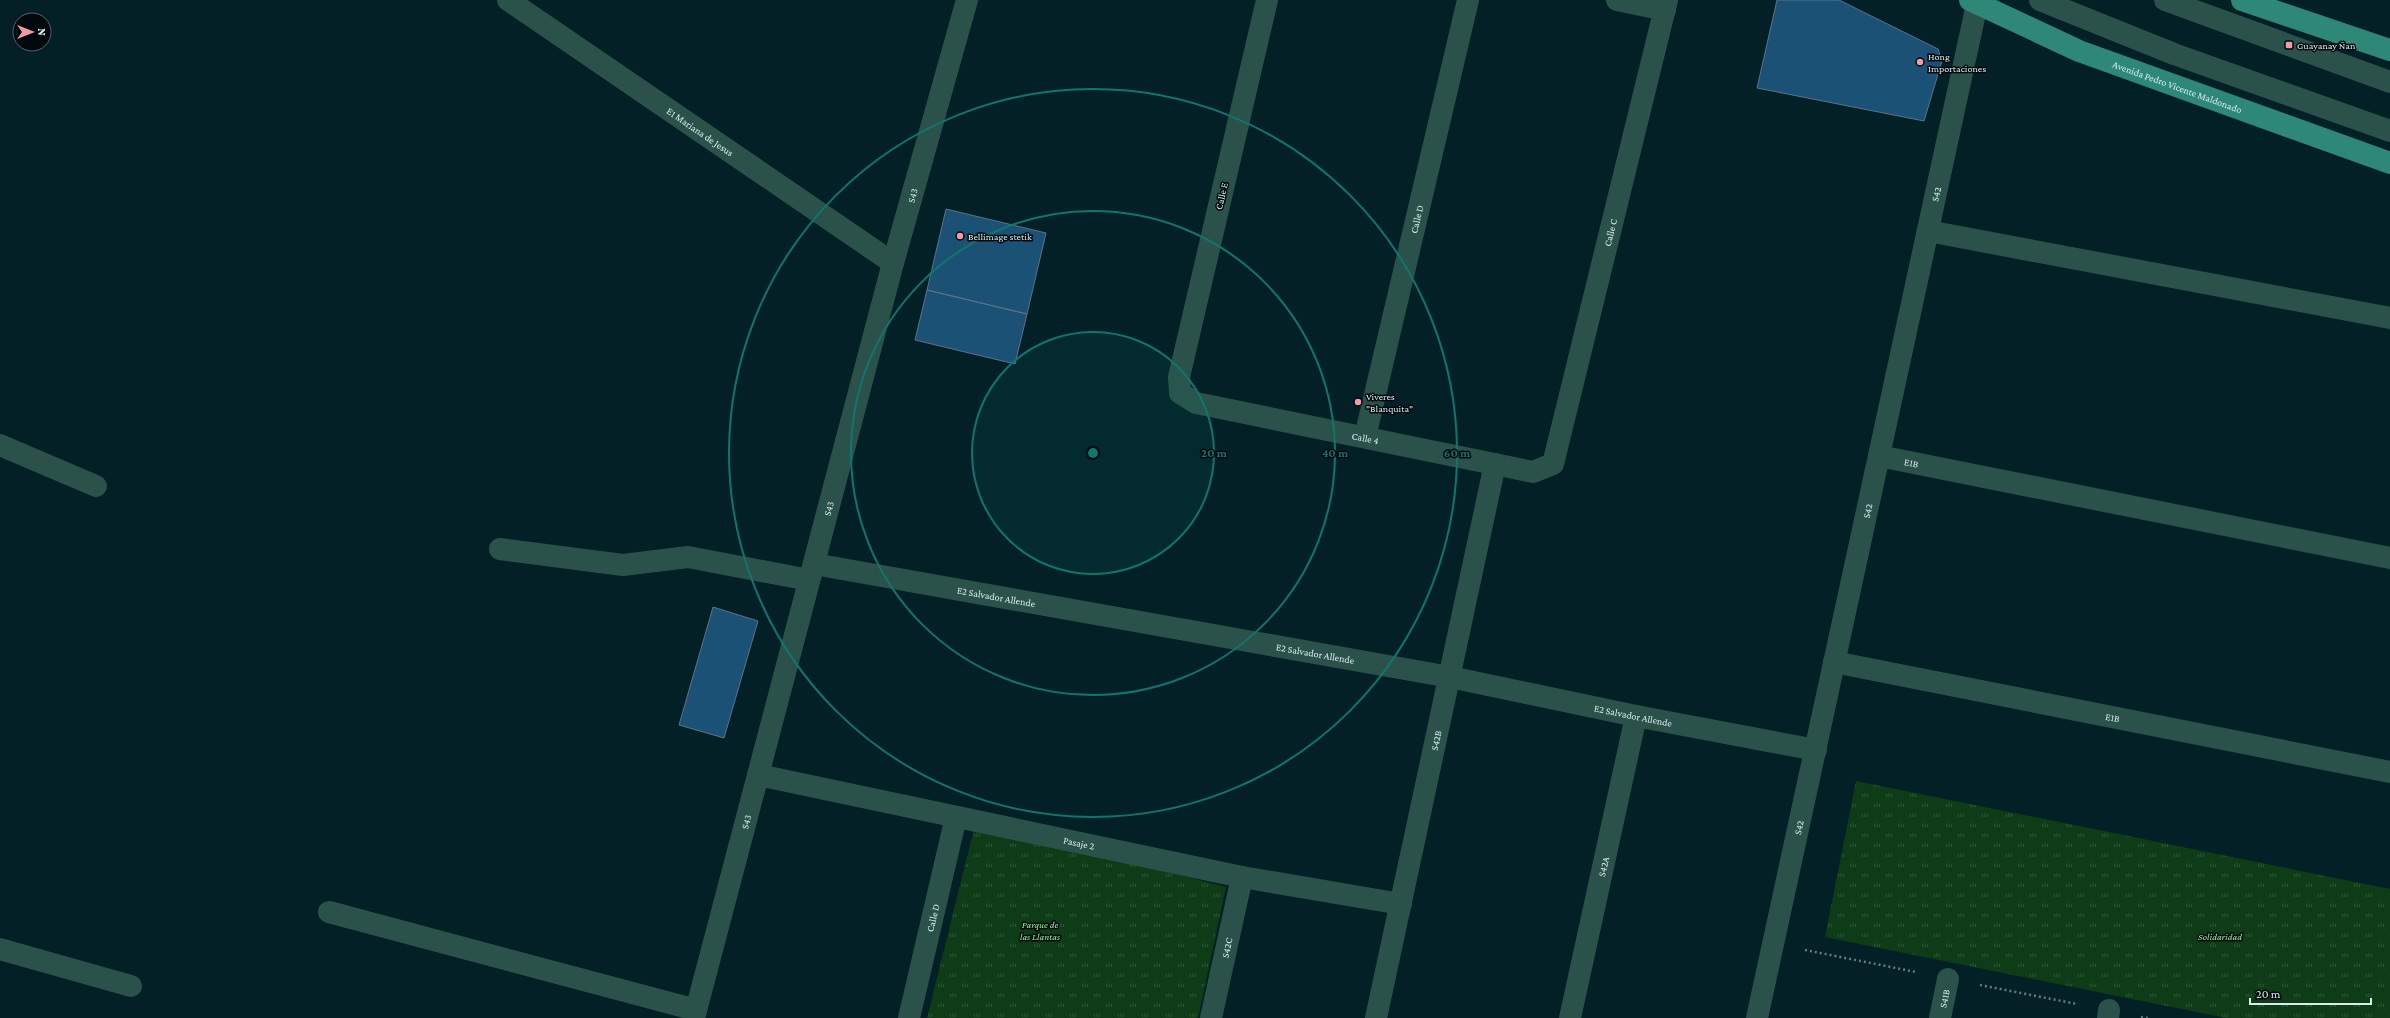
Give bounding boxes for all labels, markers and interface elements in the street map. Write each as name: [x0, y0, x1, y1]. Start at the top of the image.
north arrow: [12, 12, 52, 52]
text: N: [36, 28, 48, 36]
marker: Guayanay Ñan: [2284, 40, 2294, 50]
place label: Guayanay Ñan: [2297, 40, 2356, 51]
place label: Hong Importaciones: [1928, 51, 1986, 74]
marker: Hong Importaciones: [1915, 57, 1925, 67]
street label: Avenida Pedro Vicente Maldonado: [2111, 59, 2243, 115]
street label: E1 Mariana de Jesus: [665, 105, 736, 159]
street label: Calle E: [1213, 181, 1230, 211]
street label: S42: [1929, 186, 1943, 203]
street label: S43: [905, 187, 920, 204]
street label: Calle D: [1408, 204, 1426, 234]
street label: Calle C: [1602, 218, 1619, 247]
marker: Bellimage stetik: [955, 231, 965, 241]
place label: Bellimage stetik: [968, 231, 1032, 242]
place label: Viveres "Blanquita": [1366, 391, 1413, 414]
marker: Viveres "Blanquita": [1353, 397, 1363, 407]
street label: Calle 4: [1351, 430, 1380, 446]
centre of rings: [1086, 446, 1100, 460]
text: 20 m: [1201, 446, 1228, 460]
text: 40 m: [1322, 446, 1349, 460]
text: 60 m: [1444, 446, 1471, 460]
street label: E1B: [1903, 456, 1920, 470]
street label: S43: [822, 500, 836, 517]
street label: S42: [1861, 502, 1874, 519]
street label: E2 Salvador Allende: [956, 585, 1037, 609]
street label: E2 Salvador Allende: [1275, 641, 1356, 666]
street label: E2 Salvador Allende: [1593, 702, 1674, 729]
street label: E1B: [2104, 711, 2121, 724]
street label: S42B: [1429, 729, 1444, 751]
street label: S43: [739, 813, 753, 830]
street label: S42: [1792, 819, 1806, 836]
street label: Pasaje 2: [1062, 834, 1096, 852]
street label: S42A: [1596, 855, 1611, 878]
street label: Calle D: [924, 902, 942, 933]
park label: Parque de las Llantas: [1020, 919, 1061, 942]
park label: Solidaridad: [2198, 931, 2242, 942]
street label: S42C: [1219, 937, 1235, 959]
scale bar: [2250, 980, 2371, 1006]
text: 20 m: [2256, 987, 2281, 1001]
street label: S41B: [1937, 988, 1952, 1009]

